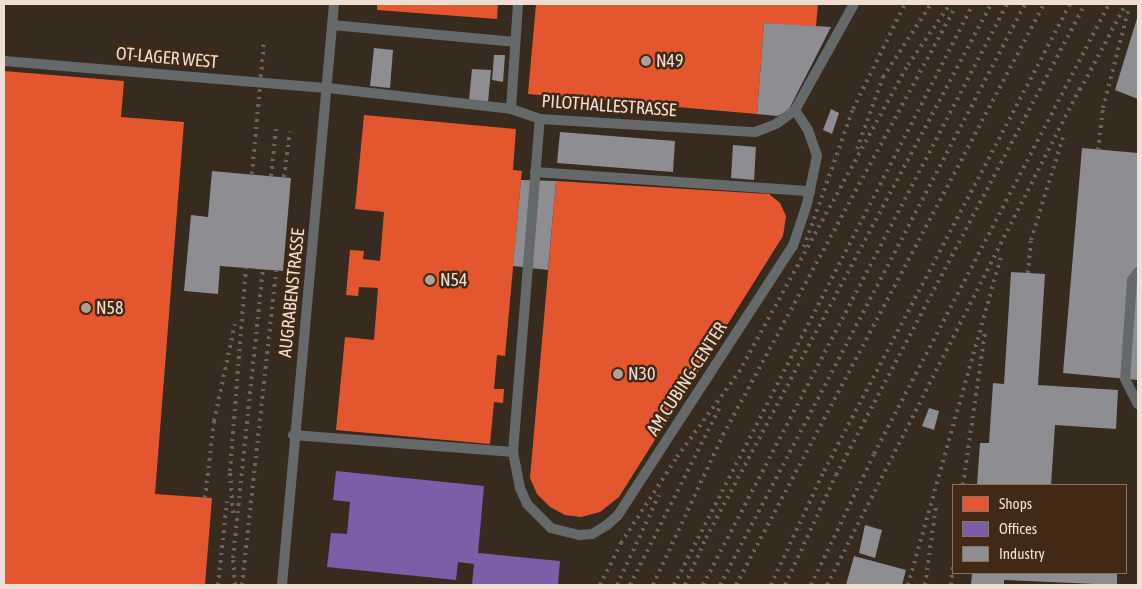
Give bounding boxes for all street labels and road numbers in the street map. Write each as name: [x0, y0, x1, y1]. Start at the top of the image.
street label: OT-LAGER WEST: [115, 43, 219, 73]
street label: PILOTHALLESTRASSE: [541, 91, 677, 121]
street label: AUGRABENSTRASSE: [274, 227, 310, 359]
street label: AM CUBING-CENTER: [642, 318, 732, 440]

